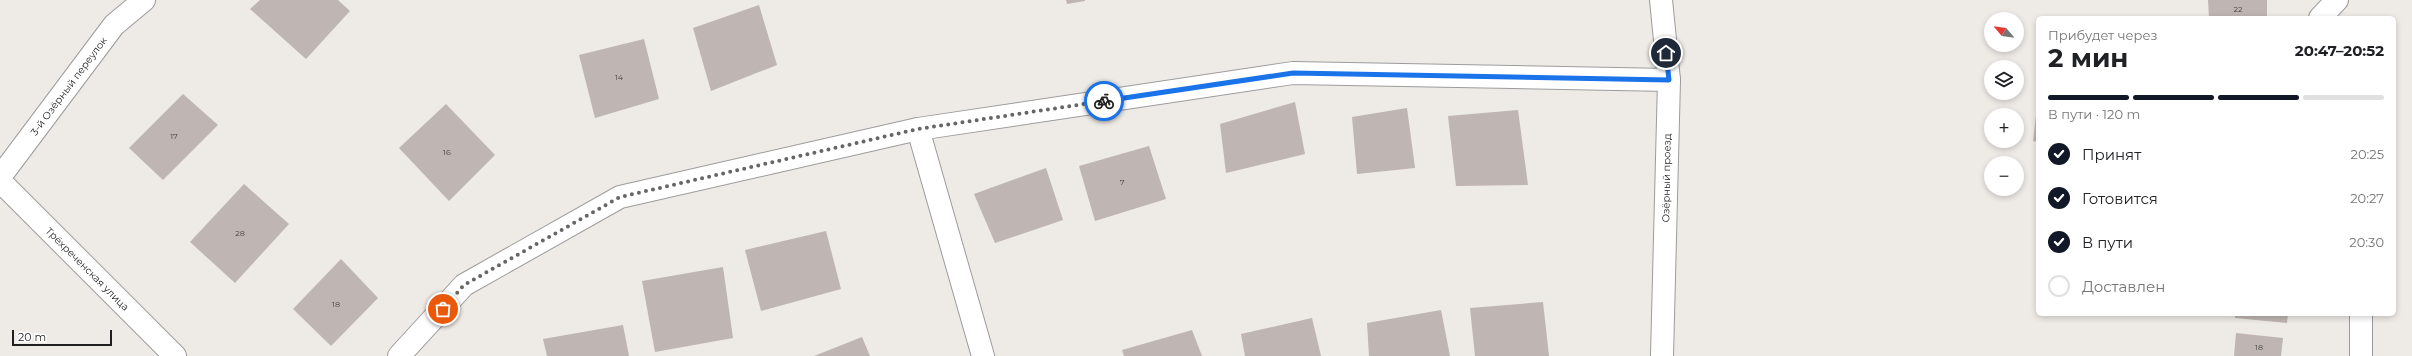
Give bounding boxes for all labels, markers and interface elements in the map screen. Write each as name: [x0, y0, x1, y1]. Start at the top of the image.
house number: 22: [2233, 4, 2243, 14]
north arrow: [1984, 12, 2024, 52]
map controls: [1984, 12, 2024, 196]
text: Прибудет через: [2048, 27, 2157, 43]
street label: 3-й Озёрный переулок: [28, 34, 110, 138]
pin: [1649, 36, 1683, 70]
text: 20:47–20:52: [2295, 41, 2384, 60]
icon: home: [1655, 42, 1677, 64]
text: 2 мин: [2048, 42, 2128, 74]
button: layers: [1984, 60, 2024, 100]
house number: 14: [615, 72, 624, 82]
courier: [1084, 81, 1124, 121]
icon: bike: [1093, 90, 1115, 112]
text: В пути · 120 m: [2048, 106, 2140, 122]
button: +: [1984, 108, 2024, 148]
house number: 17: [170, 131, 178, 141]
street label: Озёрный проезд: [1659, 133, 1674, 223]
icon: check: [2048, 143, 2070, 165]
text: Принят: [2082, 145, 2141, 164]
text: 20:25: [2351, 146, 2384, 162]
house number: 16: [443, 147, 451, 157]
button: −: [1984, 156, 2024, 196]
house number: 7: [1120, 177, 1125, 187]
icon: check: [2048, 187, 2070, 209]
text: Готовится: [2082, 189, 2158, 208]
text: 20:27: [2350, 190, 2384, 206]
street label: Трёхреченская улица: [43, 224, 132, 314]
house number: 28: [235, 228, 245, 238]
icon: check: [2048, 231, 2070, 253]
text: В пути: [2082, 233, 2133, 252]
text: 20:30: [2349, 234, 2384, 250]
text: Доставлен: [2082, 277, 2165, 296]
pin: [426, 292, 460, 326]
icon: bag: [432, 298, 454, 320]
house number: 18: [332, 299, 340, 309]
scale bar: [12, 328, 112, 347]
text: 20 m: [18, 330, 46, 344]
house number: 18: [2255, 342, 2263, 352]

